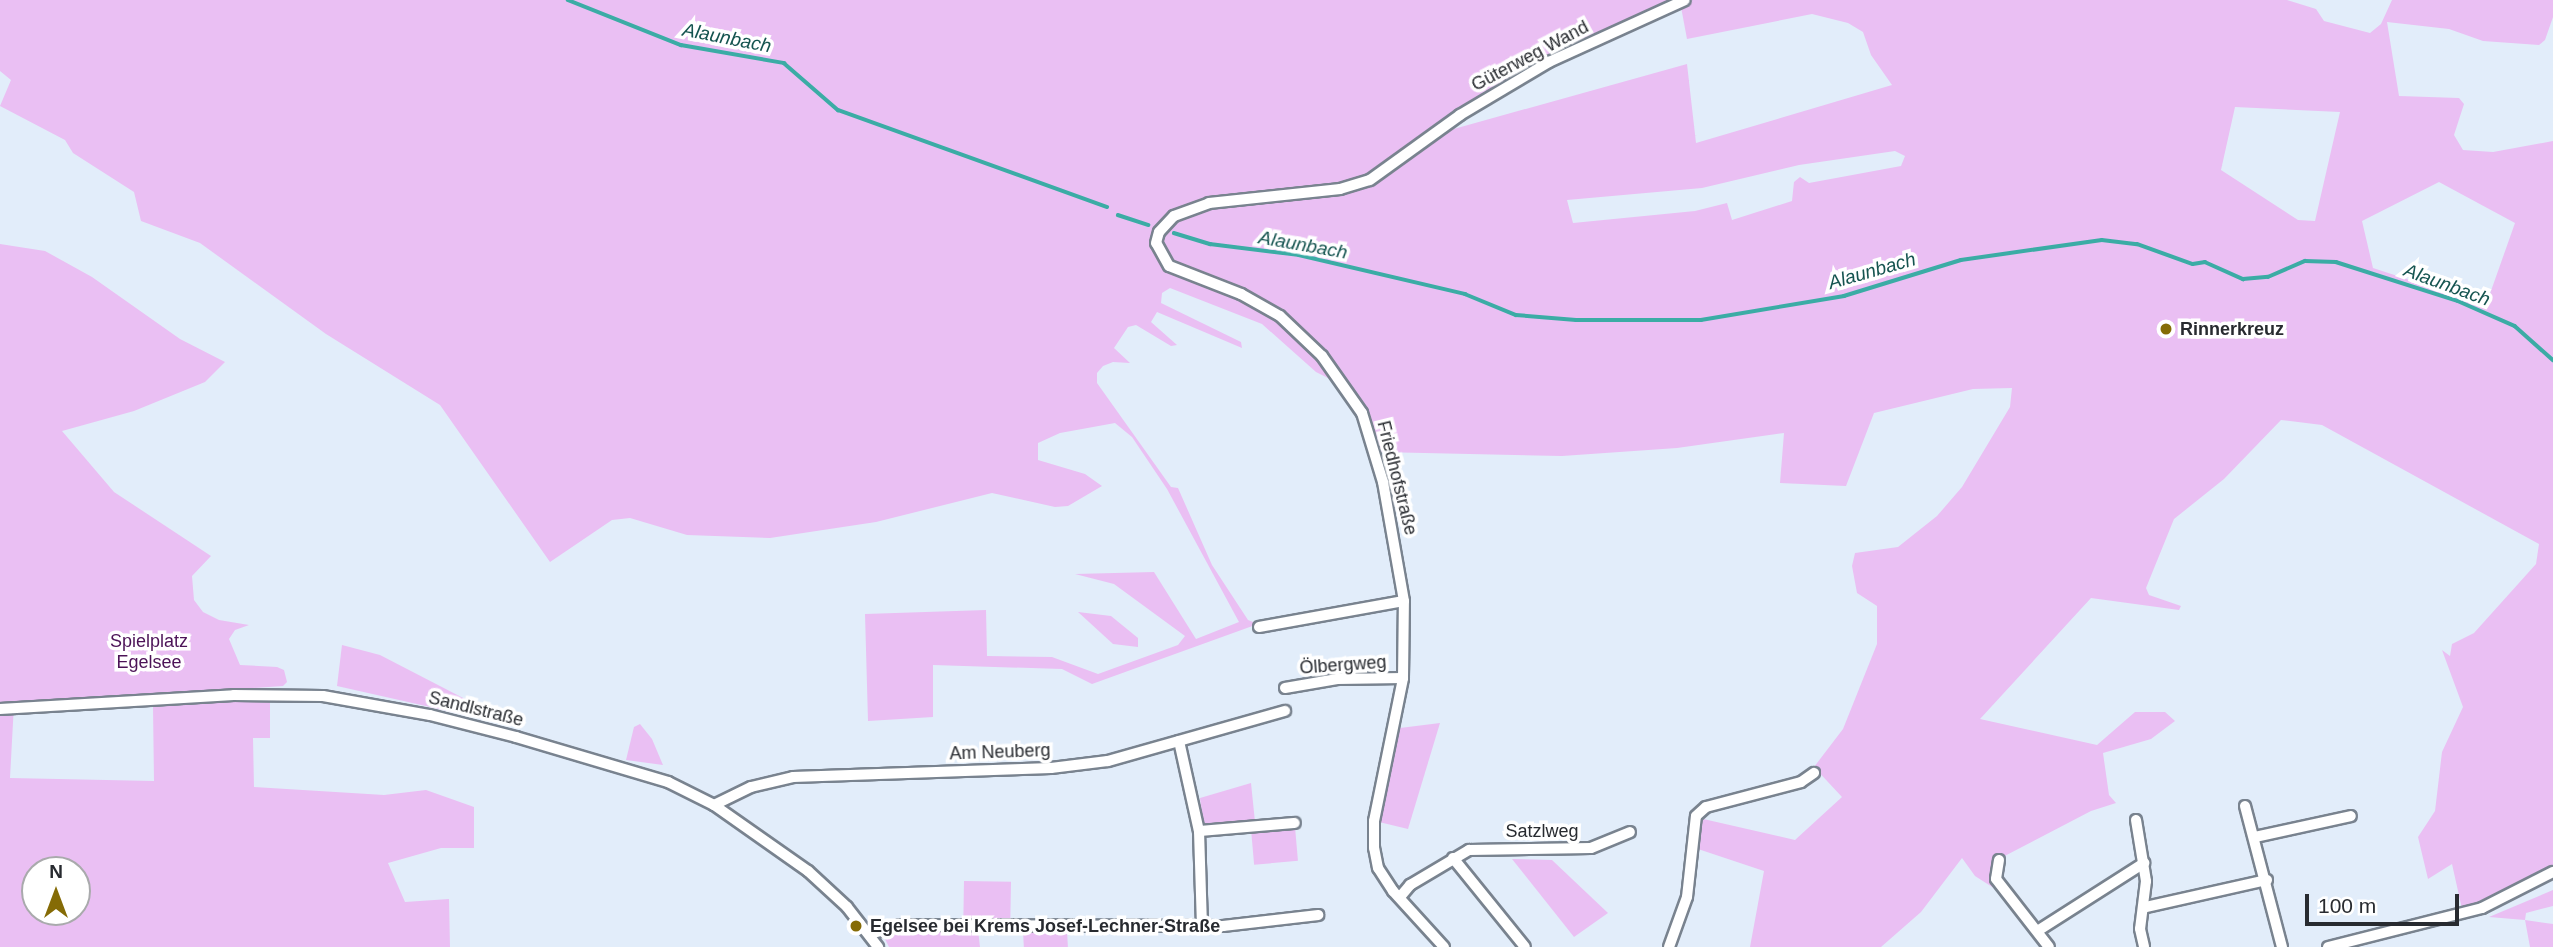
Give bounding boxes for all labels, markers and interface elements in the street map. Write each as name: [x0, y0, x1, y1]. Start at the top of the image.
street label: Güterweg Wand: [1468, 16, 1592, 96]
water label: Alaunbach: [681, 18, 773, 58]
water label: Alaunbach: [1257, 226, 1349, 264]
water label: Alaunbach: [1826, 248, 1918, 294]
water label: Alaunbach: [2401, 259, 2493, 311]
place label: Rinnerkreuz: [2180, 318, 2284, 340]
marker: Rinnerkreuz: [2158, 321, 2174, 337]
street label: Friedhofstraße: [1372, 419, 1422, 537]
park label: Spielplatz Egelsee: [110, 631, 188, 674]
street label: Ölbergweg: [1299, 651, 1387, 679]
street label: Sandlstraße: [426, 687, 526, 731]
street label: Am Neuberg: [949, 739, 1051, 765]
street label: Satzlweg: [1505, 820, 1579, 842]
north arrow: [21, 856, 91, 926]
text: N: [49, 861, 63, 882]
scale bar: [2308, 880, 2462, 924]
text: 100 m: [2318, 894, 2376, 917]
place label: Egelsee bei Krems Josef-Lechner-Straße: [870, 915, 1220, 937]
marker: Egelsee bei Krems Josef-Lechner-Straße: [848, 918, 864, 934]

